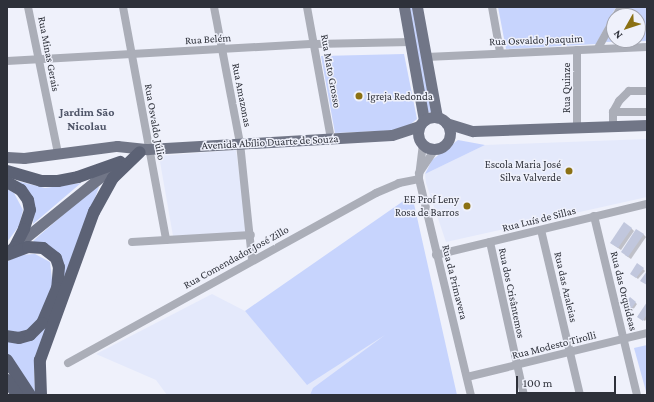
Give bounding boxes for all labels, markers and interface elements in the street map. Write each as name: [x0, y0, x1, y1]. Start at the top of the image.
north arrow: [606, 8, 646, 48]
street label: Rua Minas Gerais: [35, 15, 63, 93]
text: N: [610, 28, 624, 42]
street label: Rua Belém: [184, 31, 232, 47]
street label: Rua Osvaldo Joaquim: [489, 32, 583, 48]
street label: Rua Mato Grosso: [318, 33, 344, 109]
street label: Rua Amazonas: [229, 62, 255, 128]
street label: Rua Quinze: [559, 63, 573, 113]
street label: Rua Osvaldo Júlio: [142, 83, 168, 161]
place label: Igreja Redonda: [367, 89, 433, 103]
marker: Igreja Redonda: [354, 91, 364, 101]
district label: Jardim São Nicolau: [60, 106, 114, 134]
street label: Avenida Abílio Duarte de Souza: [201, 132, 339, 152]
place label: Escola Maria José Silva Valverde: [485, 158, 561, 184]
marker: Escola Maria José Silva Valverde: [564, 166, 574, 176]
place label: EE Prof Leny Rosa de Barros: [395, 193, 459, 219]
marker: EE Prof Leny Rosa de Barros: [462, 201, 472, 211]
street label: Rua Luís de Sillas: [501, 203, 577, 235]
street label: Rua Comendador José Zillo: [181, 223, 291, 291]
street label: Rua da Primavera: [439, 243, 471, 321]
street label: Rua dos Crisântemos: [496, 247, 528, 339]
street label: Rua das Azaleias: [551, 250, 581, 324]
street label: Rua das Orquídeas: [608, 250, 640, 332]
street label: Rua Modesto Tirolli: [511, 328, 597, 362]
scale bar: [518, 368, 618, 394]
text: 100 m: [523, 376, 552, 390]

